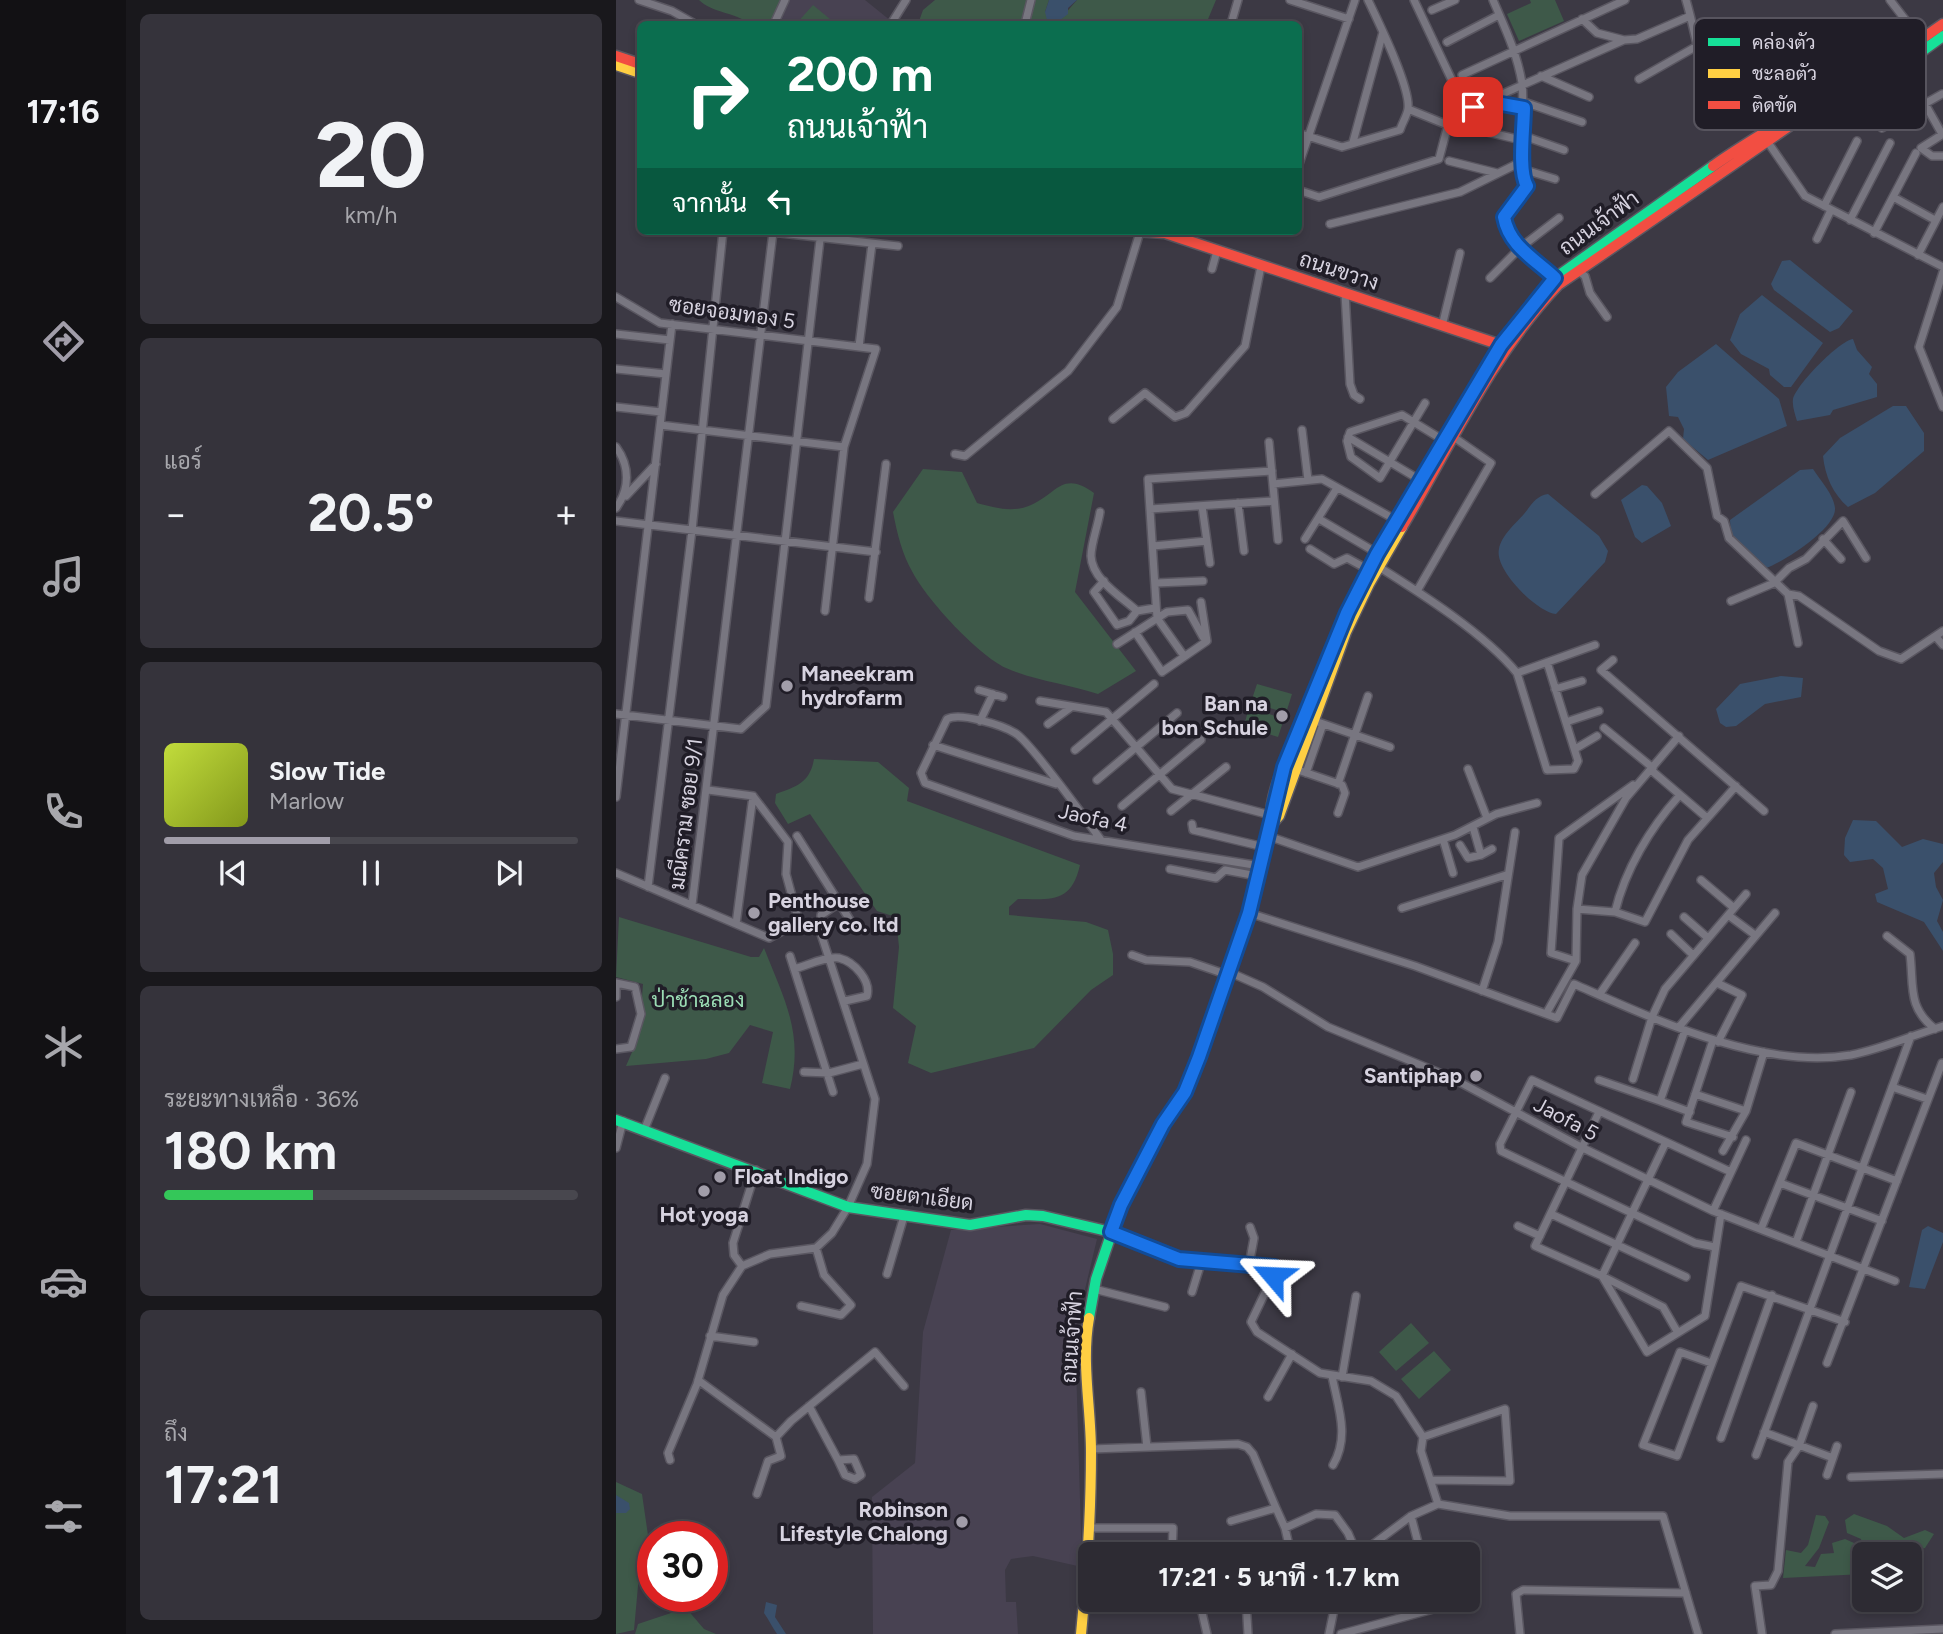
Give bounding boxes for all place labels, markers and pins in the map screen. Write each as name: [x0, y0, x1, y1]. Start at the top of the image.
pin: [1443, 77, 1503, 137]
place label: Maneekram hydrofarm: [801, 661, 914, 710]
marker: Maneekram hydrofarm: [779, 678, 795, 694]
place label: Ban na bon Schule: [1161, 691, 1268, 740]
marker: Ban na bon Schule: [1274, 708, 1290, 724]
place label: Penthouse gallery co. ltd: [768, 888, 899, 937]
marker: Penthouse gallery co. ltd: [746, 905, 762, 921]
place label: Santiphap: [1364, 1063, 1462, 1088]
marker: Santiphap: [1468, 1068, 1484, 1084]
place label: Float Indigo: [734, 1164, 848, 1189]
marker: Float Indigo: [712, 1169, 728, 1185]
marker: Hot yoga: [696, 1183, 712, 1199]
place label: Hot yoga: [659, 1202, 749, 1227]
place label: Robinson Lifestyle Chalong: [779, 1497, 948, 1546]
marker: Robinson Lifestyle Chalong: [954, 1514, 970, 1530]

